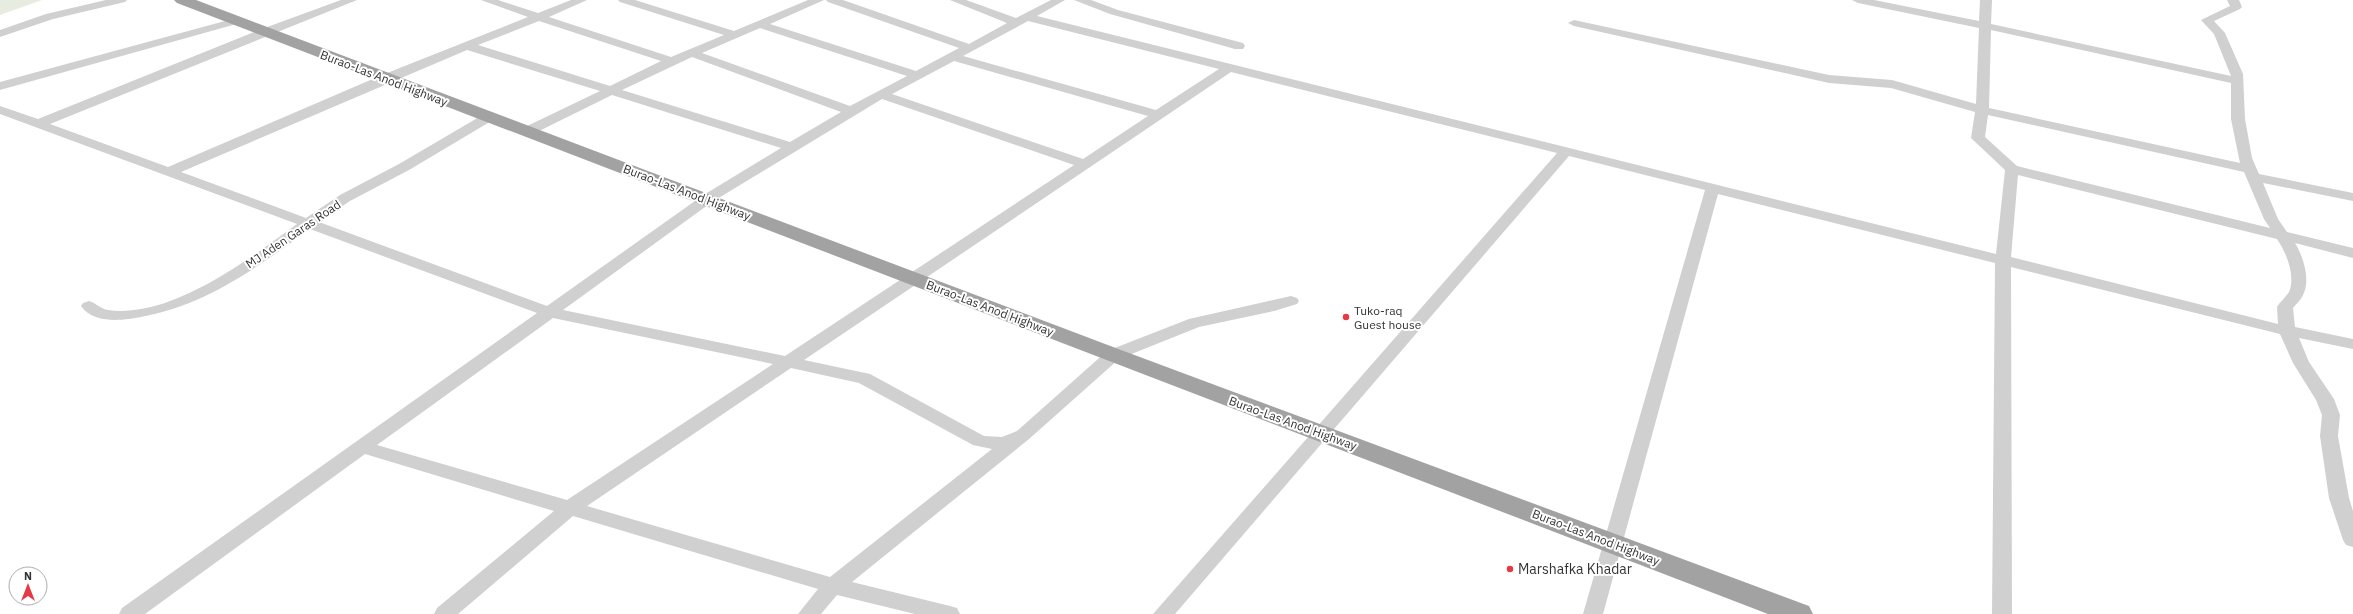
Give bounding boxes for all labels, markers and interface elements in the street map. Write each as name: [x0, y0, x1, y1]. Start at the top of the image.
street label: Burao-Las Anod Highway: [318, 47, 450, 109]
street label: Burao-Las Anod Highway: [621, 161, 753, 223]
street label: MJ Aden Garas Road: [243, 197, 343, 271]
street label: Burao-Las Anod Highway: [924, 277, 1056, 339]
place label: Tuko-raq Guest house: [1354, 303, 1422, 332]
marker: Tuko-raq Guest house: [1341, 312, 1351, 322]
street label: Burao-Las Anod Highway: [1227, 393, 1359, 453]
street label: Burao-Las Anod Highway: [1530, 506, 1662, 568]
place label: Marshafka Khadar: [1518, 560, 1632, 578]
marker: Marshafka Khadar: [1505, 564, 1515, 574]
north arrow: [8, 566, 48, 606]
text: N: [24, 569, 32, 583]

